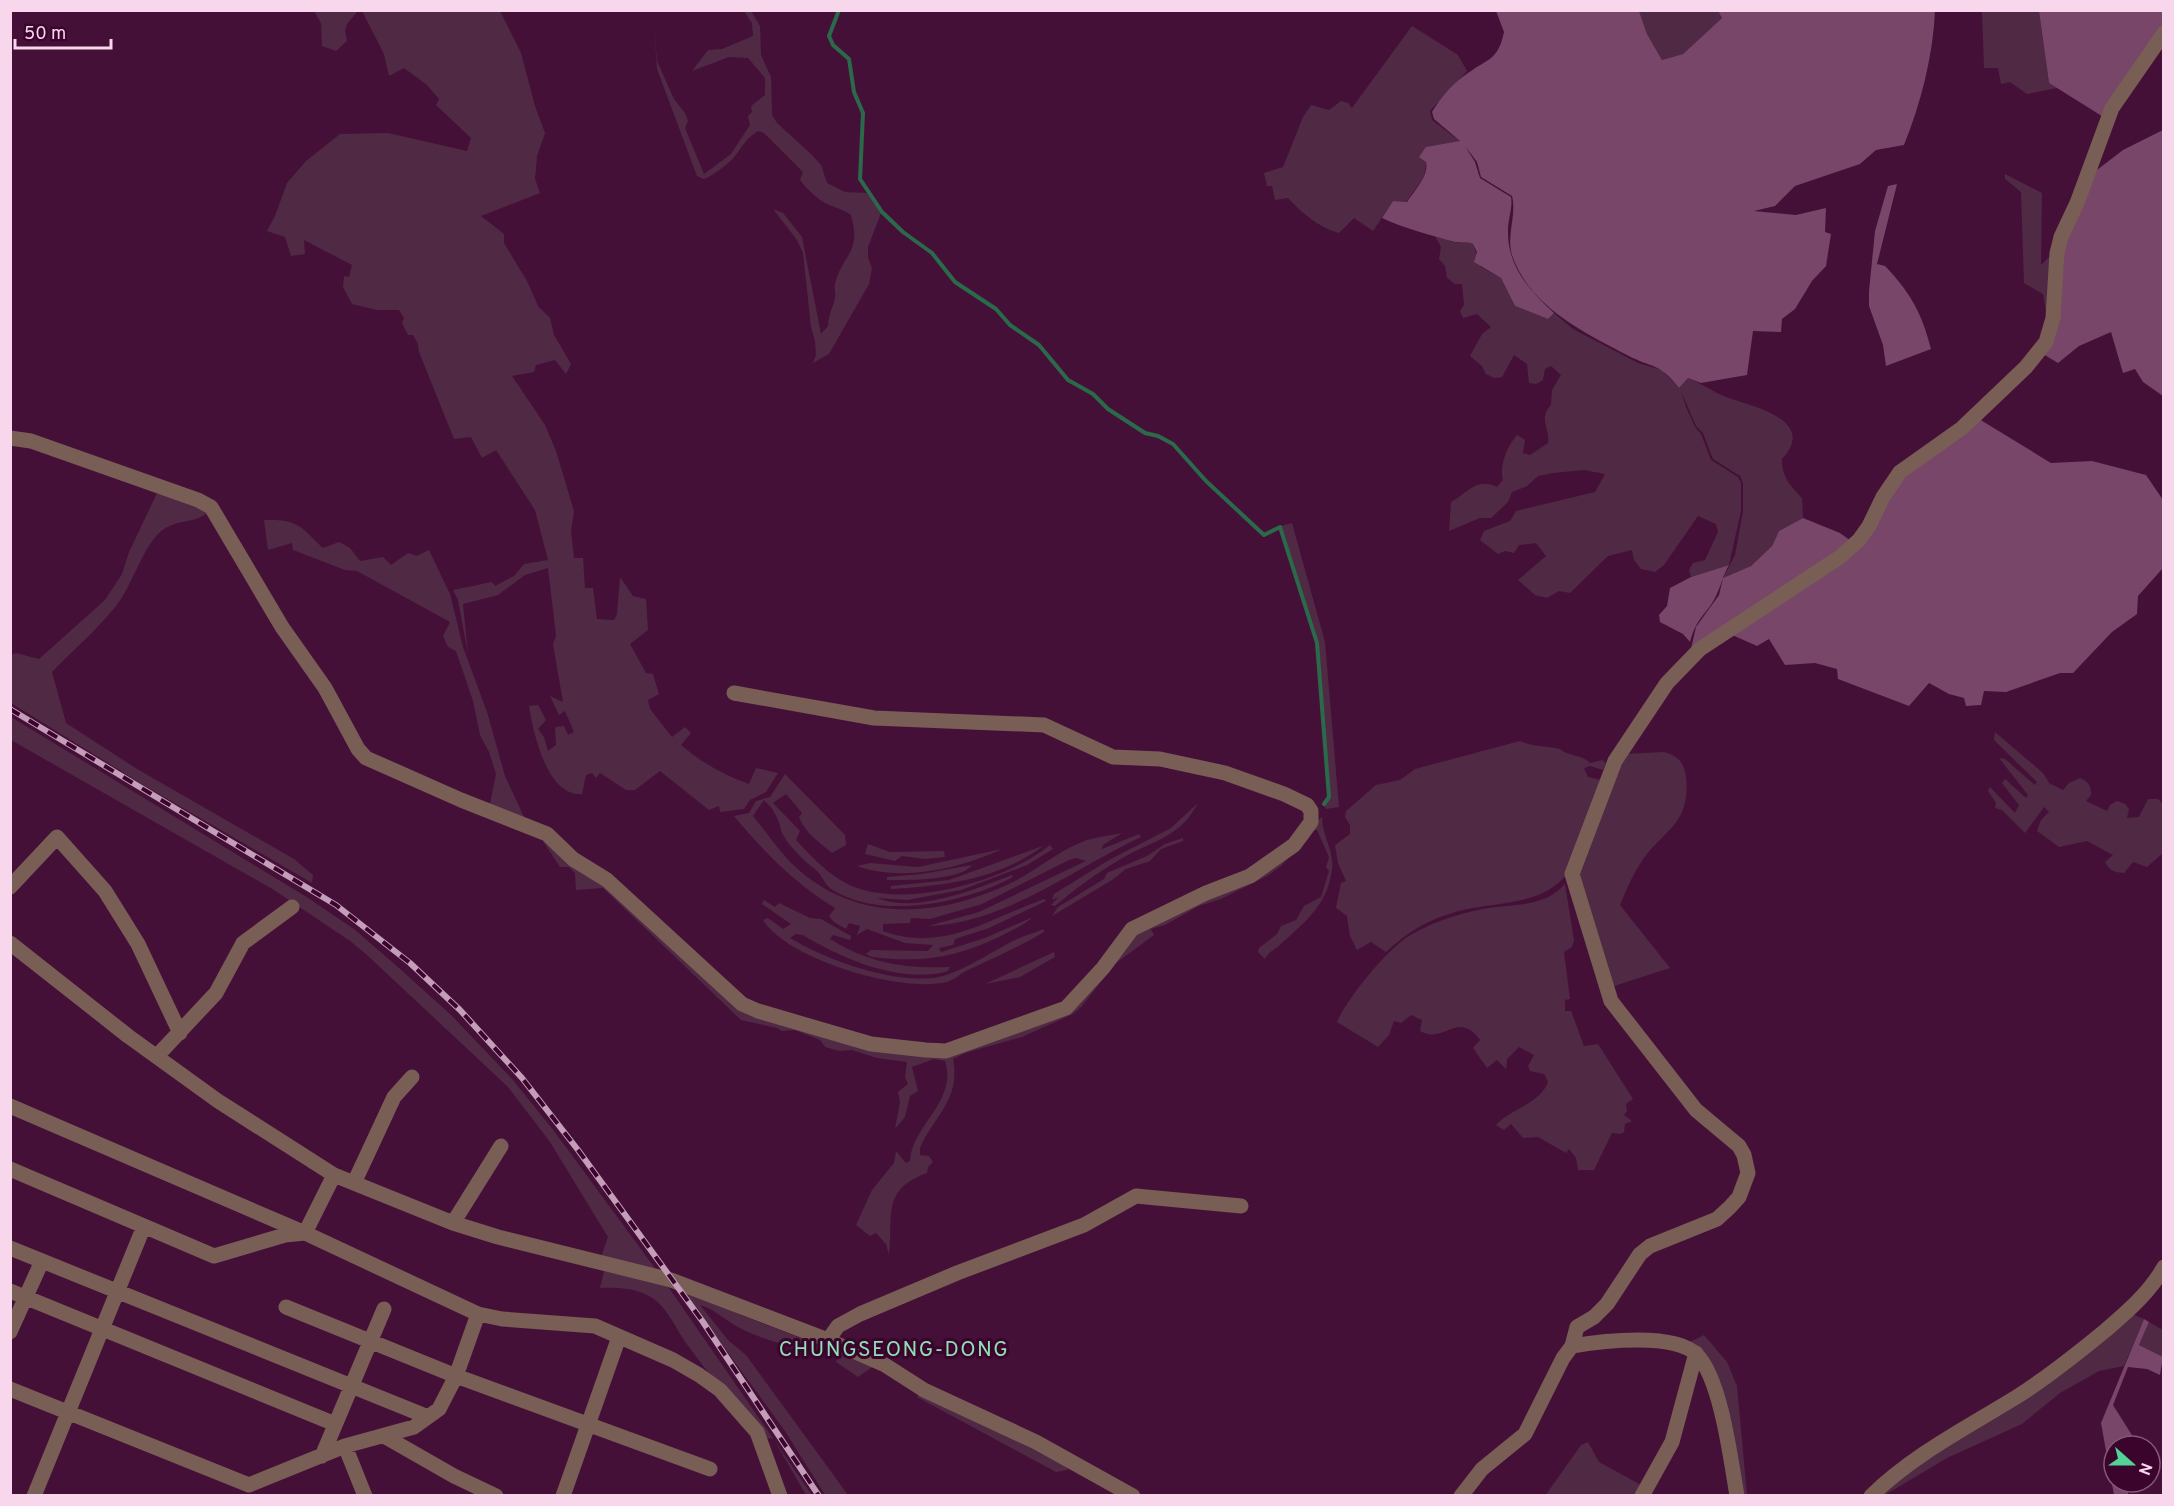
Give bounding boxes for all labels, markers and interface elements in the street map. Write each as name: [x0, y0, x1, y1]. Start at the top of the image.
scale bar: [15, 12, 111, 50]
text: 50 m: [24, 23, 66, 46]
district label: CHUNGSEONG-DONG: [779, 1337, 1009, 1364]
north arrow: [2102, 1434, 2162, 1494]
text: N: [2133, 1460, 2156, 1478]

